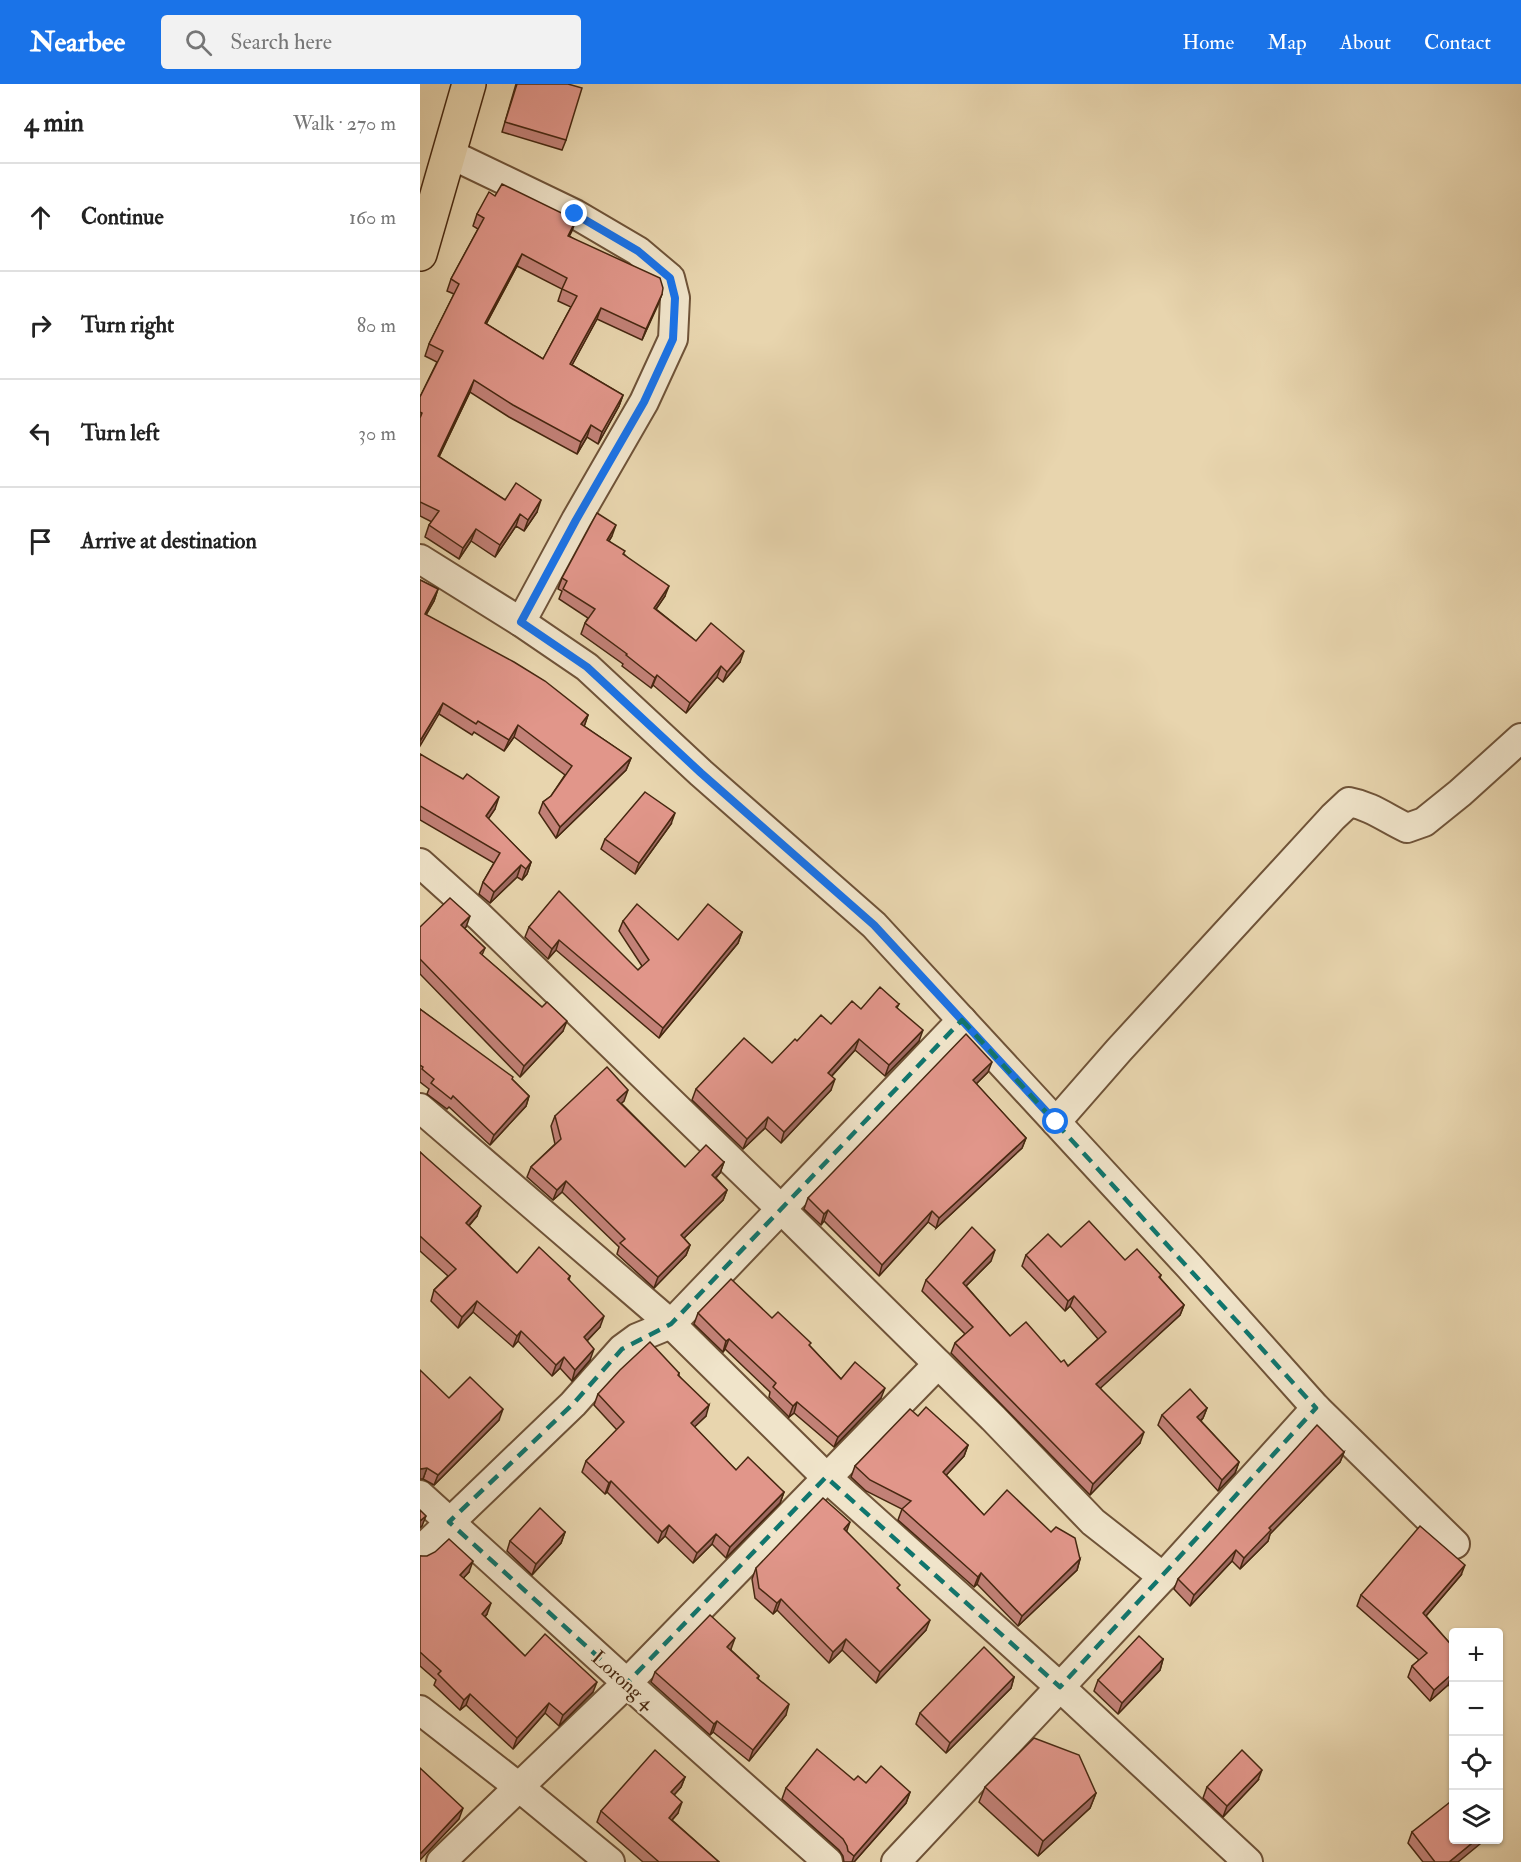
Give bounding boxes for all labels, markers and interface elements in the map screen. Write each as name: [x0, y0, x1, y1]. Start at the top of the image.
search box: [161, 15, 581, 69]
text: Nearbee: [30, 25, 125, 60]
icon: search: [182, 26, 215, 59]
text: Search here: [230, 28, 332, 56]
text: Home: [1182, 29, 1234, 56]
text: Map: [1267, 29, 1307, 56]
text: About: [1340, 29, 1391, 56]
text: Contact: [1424, 29, 1491, 56]
text: 4 min: [24, 107, 84, 139]
text: Walk · 270 m: [293, 111, 396, 136]
route end: [561, 200, 587, 226]
icon: ahead: [24, 201, 57, 234]
text: Continue: [81, 203, 164, 231]
text: 160 m: [349, 205, 396, 230]
icon: right: [24, 309, 57, 342]
text: Turn right: [81, 311, 174, 339]
text: 80 m: [357, 313, 396, 338]
icon: left: [24, 417, 57, 450]
text: Turn left: [81, 419, 160, 447]
text: 30 m: [358, 421, 396, 446]
icon: arrive: [24, 525, 57, 558]
text: Arrive at destination: [81, 527, 257, 555]
route start: [1042, 1108, 1068, 1134]
map controls: [1449, 1628, 1503, 1844]
button: +: [1449, 1628, 1503, 1682]
street label: Lorong 4: [586, 1645, 661, 1716]
button: −: [1449, 1682, 1503, 1736]
button: locate: [1449, 1736, 1503, 1790]
button: layers: [1449, 1790, 1503, 1844]

